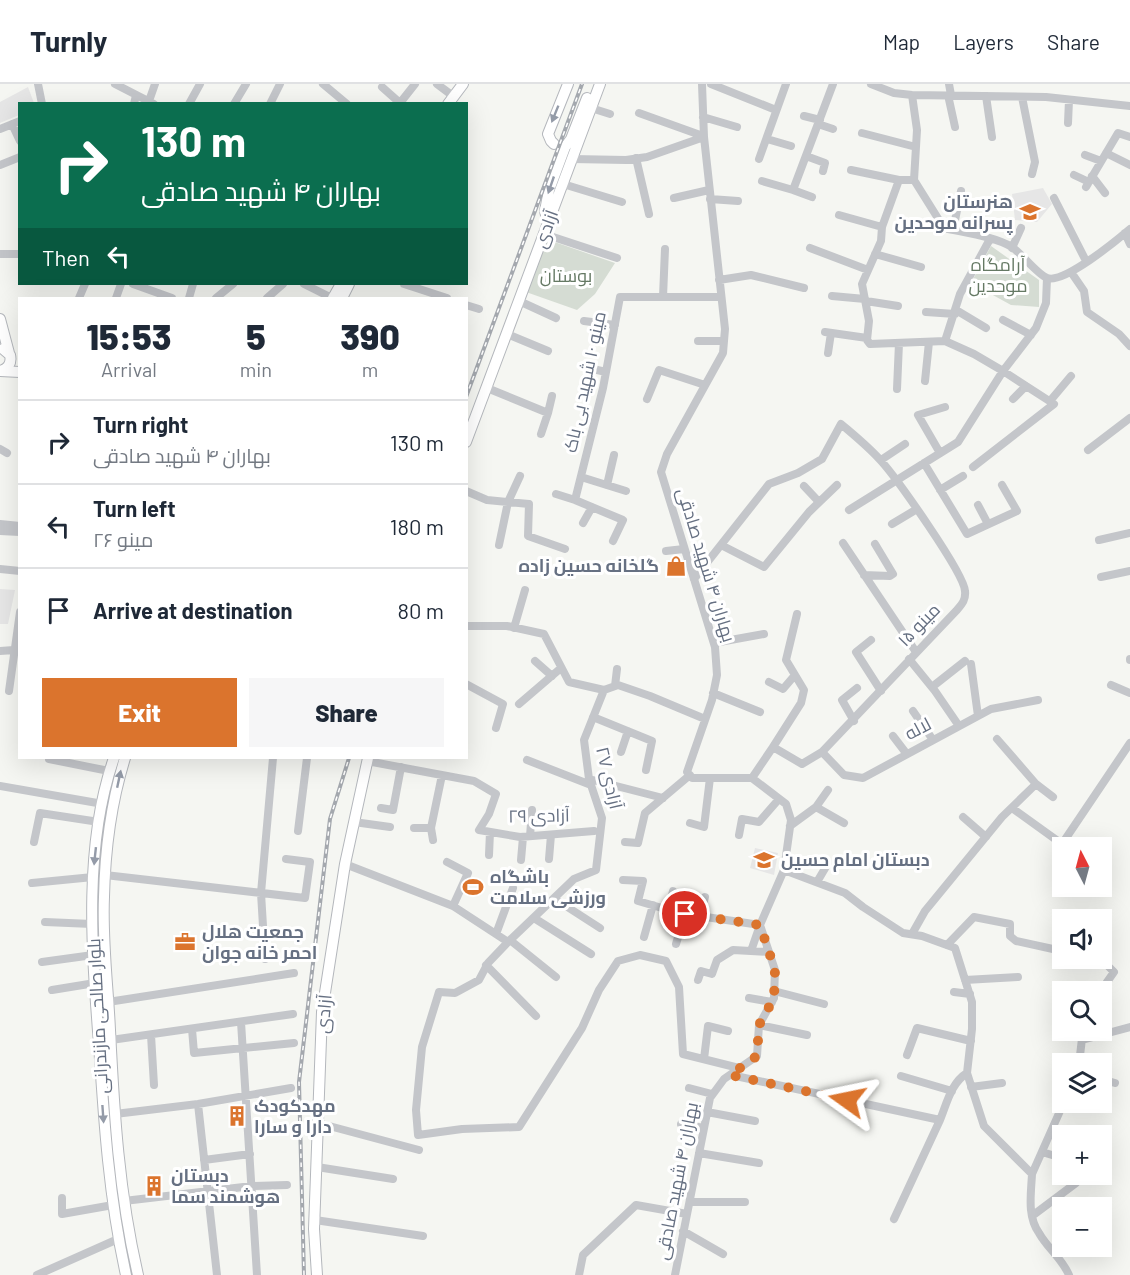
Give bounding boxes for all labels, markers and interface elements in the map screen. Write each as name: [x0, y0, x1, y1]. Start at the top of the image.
text: Turnly: [30, 24, 107, 58]
text: Map: [883, 29, 920, 54]
text: Layers: [953, 29, 1014, 54]
text: Share: [1047, 29, 1100, 54]
one-way arrow: [550, 106, 560, 124]
text: 130 m: [141, 115, 246, 165]
icon: right: [42, 126, 120, 204]
text: بهاران ۴ شهید صادقی: [141, 174, 381, 206]
one-way arrow: [546, 176, 555, 194]
place label: هنرستان پسرانه موحدین: [894, 190, 1013, 235]
school or university icon: هنرستان پسرانه موحدین: [1018, 200, 1042, 224]
street label: آزادی: [528, 206, 563, 251]
icon: left: [102, 240, 135, 273]
text: Then: [42, 244, 90, 270]
park label: آرامگاه موحدین: [969, 253, 1027, 297]
park label: بوستان: [540, 264, 592, 287]
street label: مینو ۱۰ شهید بی باک: [558, 309, 611, 455]
text: 15:53: [86, 314, 172, 357]
text: 5: [246, 314, 266, 357]
text: 390: [340, 314, 400, 357]
text: Arrival: [101, 357, 157, 381]
text: min: [240, 357, 272, 381]
text: m: [362, 357, 378, 381]
text: Turn right: [93, 411, 188, 437]
icon: right: [42, 426, 75, 459]
text: 130 m: [390, 429, 444, 455]
text: بهاران ۴ شهید صادقی: [93, 443, 271, 467]
street label: بهاران ۴ شهید صادقی: [672, 485, 741, 645]
text: Turn left: [93, 495, 176, 521]
icon: left: [42, 510, 75, 543]
text: 180 m: [390, 513, 444, 539]
text: مینو ۲۶: [93, 527, 153, 551]
place label: گلخانه حسین زاده: [519, 554, 659, 577]
shop icon: گلخانه حسین زاده: [664, 554, 688, 578]
icon: arrive: [42, 594, 75, 627]
text: Arrive at destination: [93, 597, 292, 623]
text: 80 m: [398, 597, 444, 623]
street label: مینو ۱۵: [892, 598, 945, 651]
button: Exit: [42, 678, 237, 747]
button: Share: [249, 678, 444, 747]
street label: لاله: [900, 712, 935, 744]
street label: آزادی ۲۷: [591, 744, 628, 812]
one-way arrow: [115, 769, 124, 788]
street label: آزادی ۲۹: [508, 803, 570, 828]
north arrow: [1052, 837, 1112, 897]
map controls: [1052, 837, 1112, 1257]
one-way arrow: [90, 847, 100, 866]
school or university icon: دبستان امام حسین: [752, 848, 776, 872]
place label: دبستان امام حسین: [781, 848, 930, 872]
place label: باشگاه ورزشی سلامت: [490, 865, 606, 909]
sports icon: باشگاه ورزشی سلامت: [461, 875, 485, 899]
pin: [659, 888, 710, 939]
icon: arrive: [668, 897, 701, 930]
button: sound: [1052, 909, 1112, 969]
place label: جمعیت هلال احمر خانه جوان: [202, 920, 317, 964]
office icon: جمعیت هلال احمر خانه جوان: [173, 930, 197, 954]
street label: بلوار صالحی مازندرانی: [82, 938, 113, 1094]
button: search: [1052, 981, 1112, 1041]
street label: آزادی: [310, 993, 337, 1035]
button: layers: [1052, 1053, 1112, 1113]
position arrow: [815, 1068, 879, 1132]
place label: مهدکودک دارا و سارا: [254, 1094, 336, 1138]
street label: بهاران ۴ شهید صادقی: [650, 1100, 703, 1262]
one-way arrow: [99, 1104, 108, 1123]
building icon: مهدکودک دارا و سارا: [225, 1104, 249, 1128]
button: +: [1052, 1125, 1112, 1185]
place label: دبستان هوشمند سما: [171, 1164, 280, 1208]
building icon: دبستان هوشمند سما: [142, 1174, 166, 1198]
button: −: [1052, 1197, 1112, 1257]

